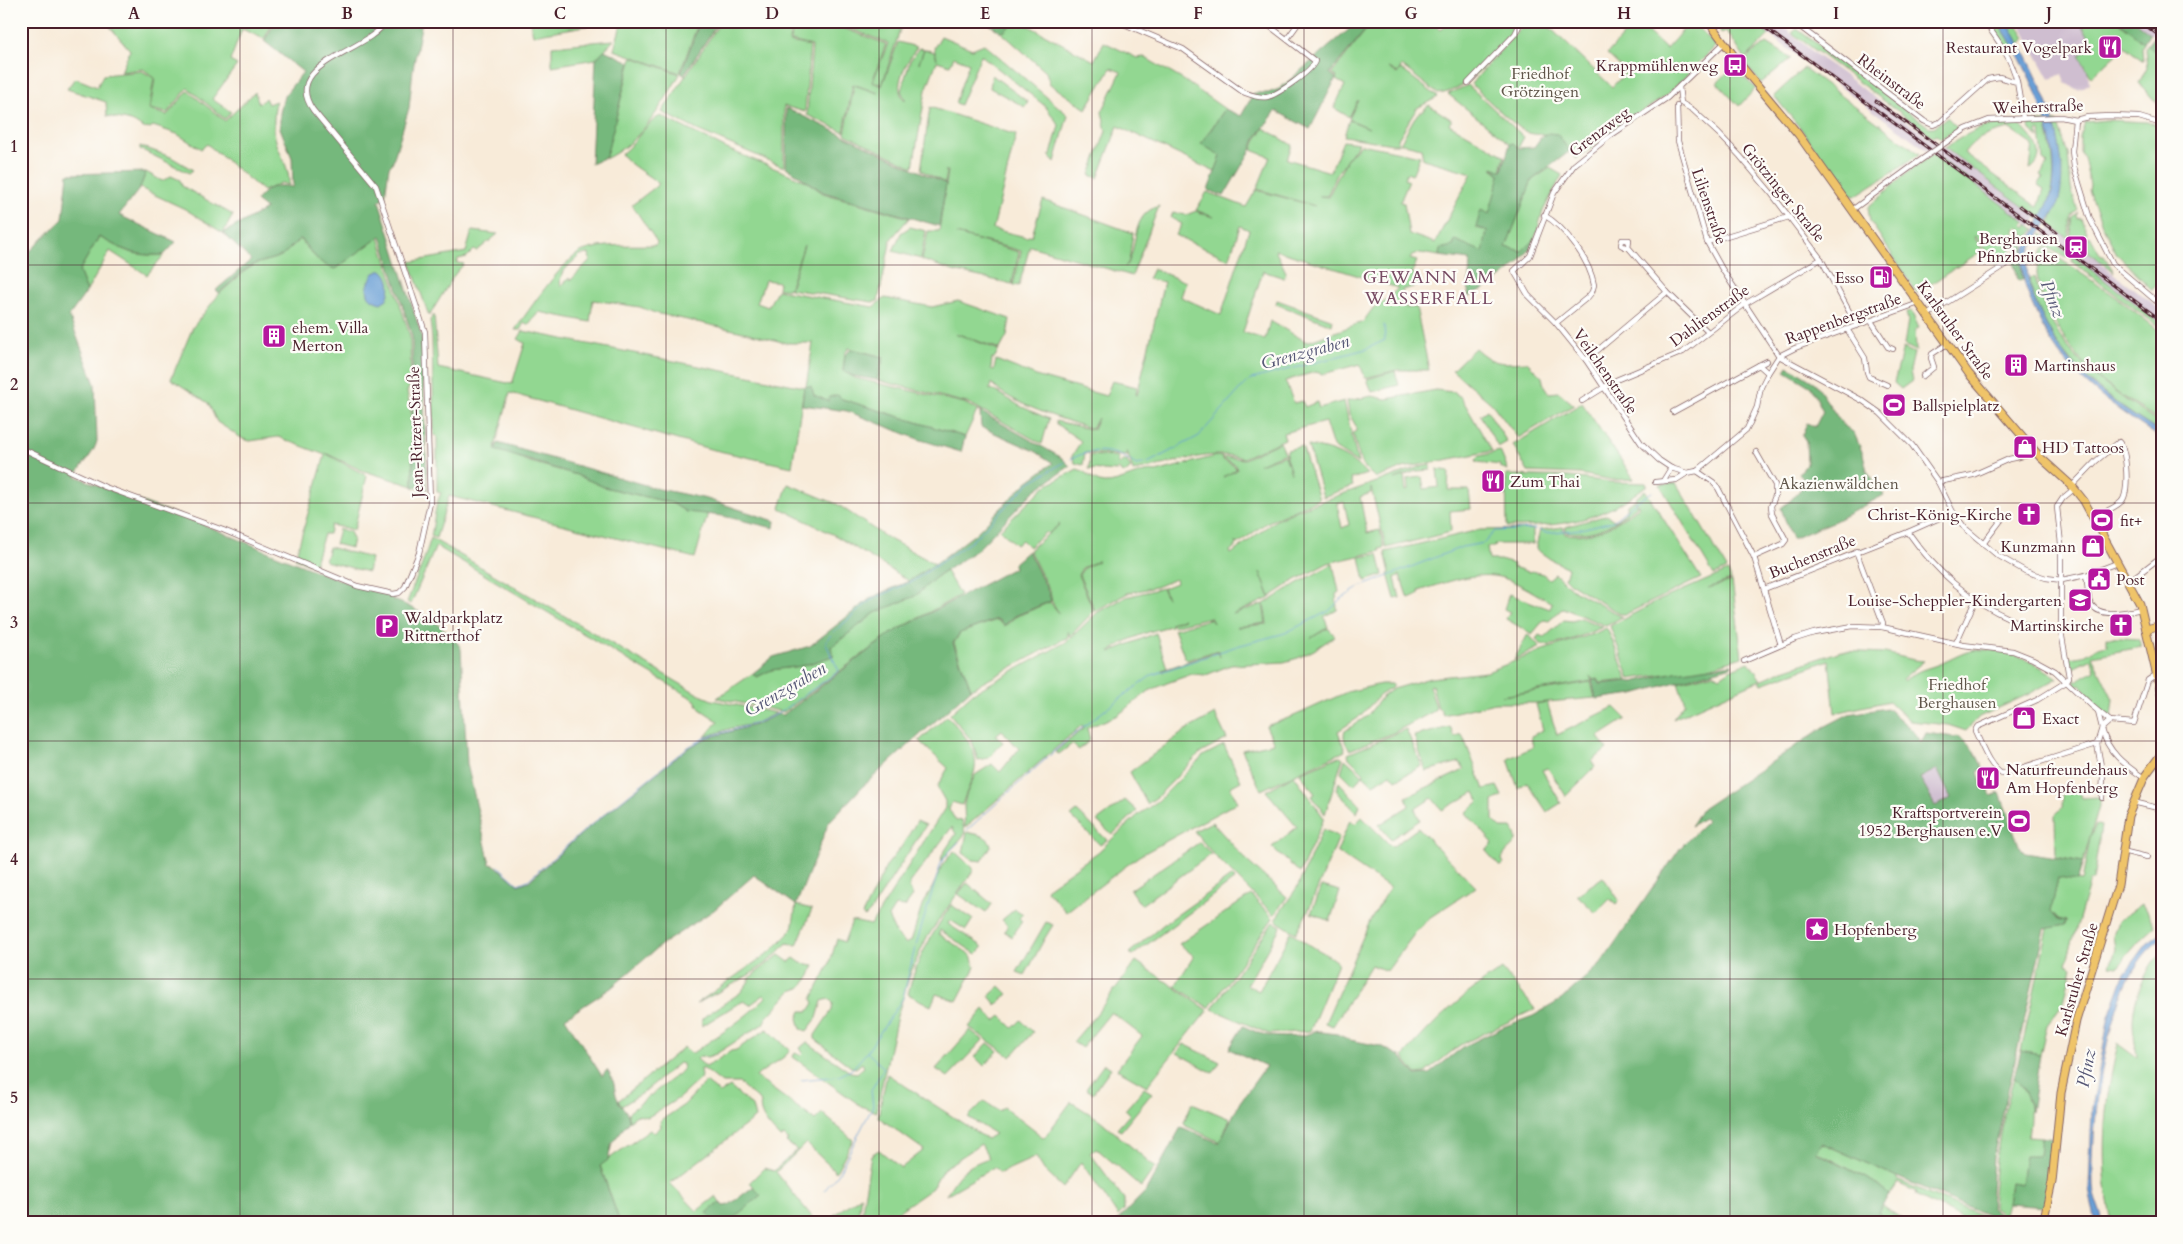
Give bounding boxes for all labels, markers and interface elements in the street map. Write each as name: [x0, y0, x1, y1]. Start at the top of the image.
text: A: [128, 3, 140, 25]
text: B: [341, 3, 353, 25]
text: C: [554, 3, 566, 25]
text: D: [765, 3, 779, 25]
text: E: [980, 3, 990, 25]
text: F: [1193, 3, 1203, 25]
text: G: [1404, 3, 1418, 25]
text: H: [1617, 3, 1631, 25]
text: I: [1833, 3, 1839, 25]
text: J: [2044, 3, 2052, 25]
restaurant icon: Restaurant Vogelpark: [2097, 34, 2123, 60]
place label: Restaurant Vogelpark: [1946, 37, 2092, 59]
street label: Rheinstraße: [1853, 49, 1930, 115]
bus stop icon: Krappmühlenweg: [1722, 52, 1748, 78]
place label: Krappmühlenweg: [1596, 55, 1718, 77]
park label: Friedhof Grötzingen: [1501, 63, 1579, 103]
street label: Weiherstraße: [1991, 94, 2084, 120]
street label: Grenzweg: [1565, 102, 1635, 162]
text: 1: [10, 136, 18, 158]
street label: Grötzinger Straße: [1736, 138, 1830, 247]
street label: Lilienstraße: [1686, 165, 1732, 247]
place label: Berghausen Pfinzbrücke: [1977, 228, 2058, 268]
station icon: Berghausen Pfinzbrücke: [2063, 234, 2089, 260]
fuel station icon: Esso: [1868, 264, 1894, 290]
district label: GEWANN AM WASSERFALL: [1363, 265, 1495, 311]
place label: Esso: [1835, 267, 1864, 289]
water label: Pfinz: [2034, 276, 2071, 322]
street label: Karlsruher Straße: [1912, 277, 1999, 385]
street label: Dahlienstraße: [1665, 279, 1754, 352]
street label: Rappenbergstraße: [1782, 288, 1904, 350]
place label: ehem. Villa Merton: [292, 317, 369, 357]
building icon: ehem. Villa Merton: [261, 323, 287, 349]
street label: Veilchenstraße: [1567, 324, 1643, 419]
water label: Grenzgraben: [1258, 329, 1352, 376]
building icon: Martinshaus: [2003, 352, 2029, 378]
place label: Martinshaus: [2034, 355, 2116, 377]
street label: Jean-Ritzert-Straße: [403, 366, 429, 500]
text: 2: [10, 374, 18, 396]
sports icon: Ballspielplatz: [1881, 392, 1907, 418]
place label: Ballspielplatz: [1912, 395, 1999, 417]
shop icon: HD Tattoos: [2012, 434, 2038, 460]
place label: HD Tattoos: [2042, 437, 2124, 459]
restaurant icon: Zum Thai: [1480, 468, 1506, 494]
place label: Zum Thai: [1510, 471, 1580, 493]
park label: Akazienwäldchen: [1779, 473, 1899, 495]
church icon: Christ-König-Kirche: [2016, 501, 2042, 527]
place label: Christ-König-Kirche: [1867, 504, 2012, 526]
sports icon: fit+: [2089, 507, 2115, 533]
place label: fit+: [2120, 510, 2142, 532]
street label: Buchenstraße: [1766, 529, 1859, 584]
shop icon: Kunzmann: [2080, 533, 2106, 559]
place label: Kunzmann: [2000, 536, 2076, 558]
public building icon: Post: [2086, 566, 2112, 592]
place label: Post: [2116, 569, 2145, 591]
school or university icon: Louise-Scheppler-Kindergarten: [2067, 587, 2093, 613]
place label: Louise-Scheppler-Kindergarten: [1848, 590, 2062, 612]
place label: Waldparkplatz Rittnerthof: [403, 607, 503, 647]
text: 3: [10, 612, 18, 634]
church icon: Martinskirche: [2108, 612, 2134, 638]
parking icon: Waldparkplatz Rittnerthof: [374, 613, 400, 639]
place label: Martinskirche: [2010, 615, 2104, 637]
water label: Grenzgraben: [740, 656, 831, 723]
park label: Friedhof Berghausen: [1917, 674, 1997, 714]
shop icon: Exact: [2011, 705, 2037, 731]
place label: Exact: [2042, 708, 2079, 730]
place label: Naturfreundehaus Am Hopfenberg: [2006, 759, 2128, 799]
restaurant icon: Naturfreundehaus Am Hopfenberg: [1975, 765, 2001, 791]
place label: Kraftsportverein 1952 Berghausen e.V: [1858, 802, 2002, 842]
sports icon: Kraftsportverein 1952 Berghausen e.V: [2006, 808, 2032, 834]
text: 4: [10, 849, 18, 871]
place icon: Hopfenberg: [1804, 916, 1830, 942]
place label: Hopfenberg: [1834, 919, 1916, 941]
street label: Karlsruher Straße: [2050, 920, 2104, 1039]
water label: Pfinz: [2070, 1047, 2102, 1090]
text: 5: [10, 1087, 18, 1109]

